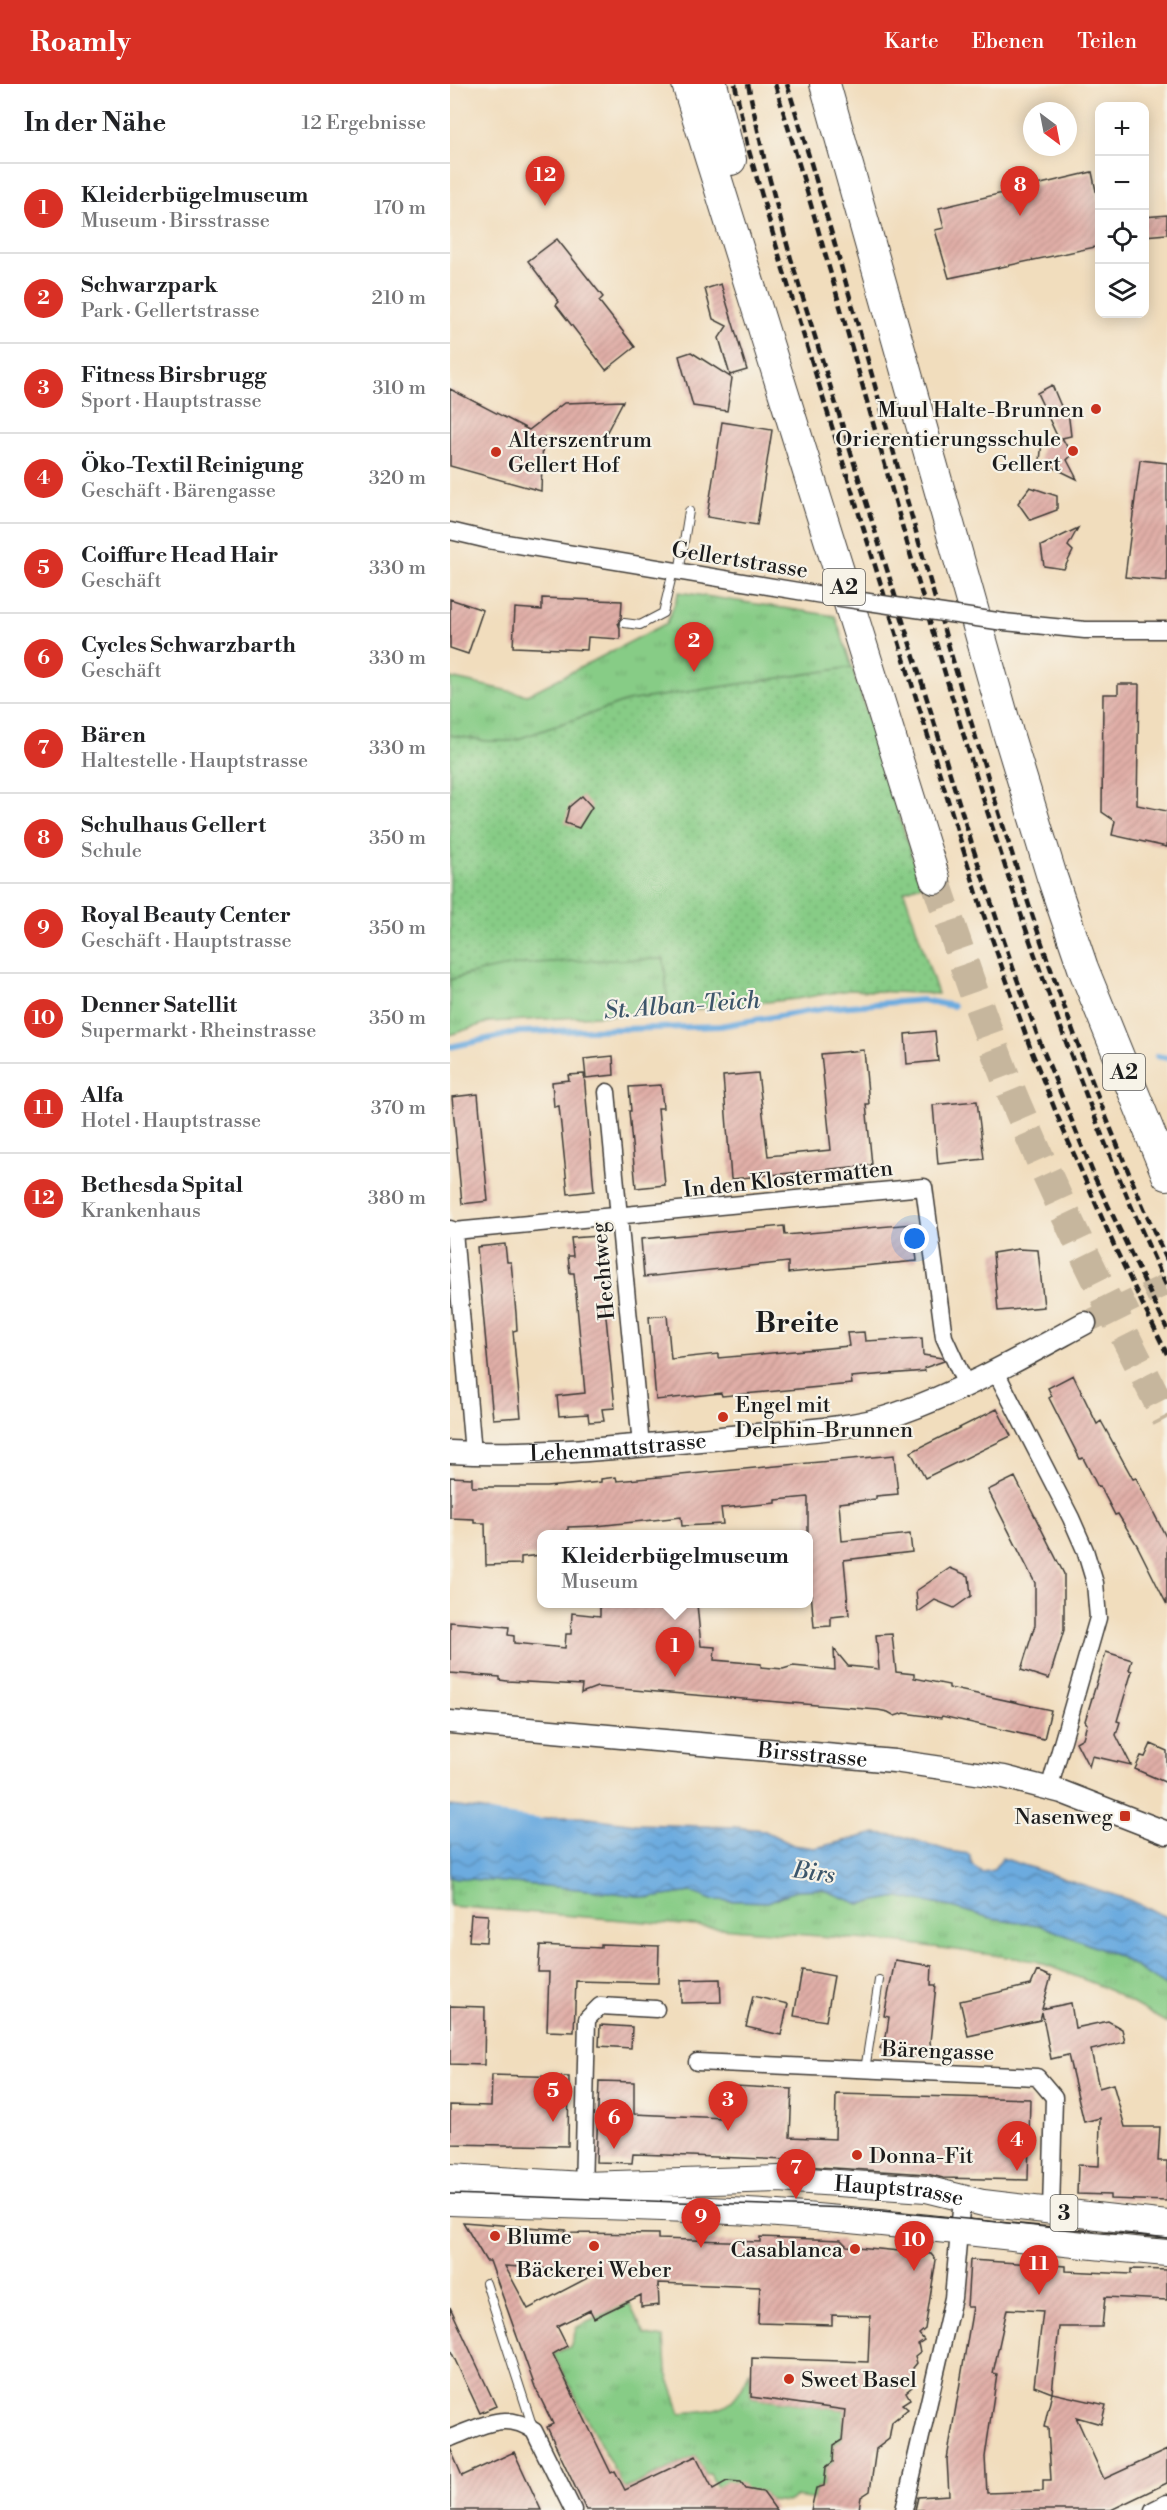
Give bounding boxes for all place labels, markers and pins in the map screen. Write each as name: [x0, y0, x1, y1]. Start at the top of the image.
pin: 12: [526, 156, 565, 206]
pin: 8: [1000, 166, 1040, 216]
place label: Muul Halte-Brunnen: [877, 397, 1084, 424]
marker: Muul Halte-Brunnen: [1089, 402, 1103, 416]
place label: Orierentierungsschule Gellert: [835, 426, 1061, 478]
place label: Alterszentrum Gellert Hof: [507, 427, 652, 479]
marker: Orierentierungsschule Gellert: [1066, 444, 1080, 458]
marker: Alterszentrum Gellert Hof: [489, 445, 503, 459]
pin: 2: [674, 622, 714, 672]
place label: Engel mit Delphin-Brunnen: [735, 1392, 913, 1444]
marker: Engel mit Delphin-Brunnen: [716, 1410, 730, 1424]
pin: 1: [656, 1628, 694, 1677]
place label: Nasenweg: [1014, 1804, 1114, 1831]
marker: Nasenweg: [1118, 1809, 1132, 1823]
pin: 5: [534, 2072, 572, 2122]
pin: 3: [708, 2082, 748, 2131]
pin: 6: [594, 2100, 634, 2149]
pin: 4: [998, 2122, 1036, 2171]
place label: Donna-Fit: [869, 2143, 974, 2170]
marker: Donna-Fit: [850, 2148, 864, 2162]
pin: 7: [776, 2150, 816, 2199]
pin: 9: [682, 2198, 720, 2248]
pin: 10: [894, 2222, 934, 2271]
place label: Blume: [506, 2224, 572, 2251]
marker: Blume: [488, 2229, 502, 2243]
place label: Casablanca: [730, 2237, 844, 2264]
marker: Bäckerei Weber: [587, 2239, 601, 2253]
marker: Casablanca: [848, 2242, 862, 2256]
pin: 11: [1020, 2246, 1058, 2295]
place label: Bäckerei Weber: [515, 2257, 672, 2284]
place label: Sweet Basel: [801, 2367, 917, 2394]
marker: Sweet Basel: [782, 2372, 796, 2386]

